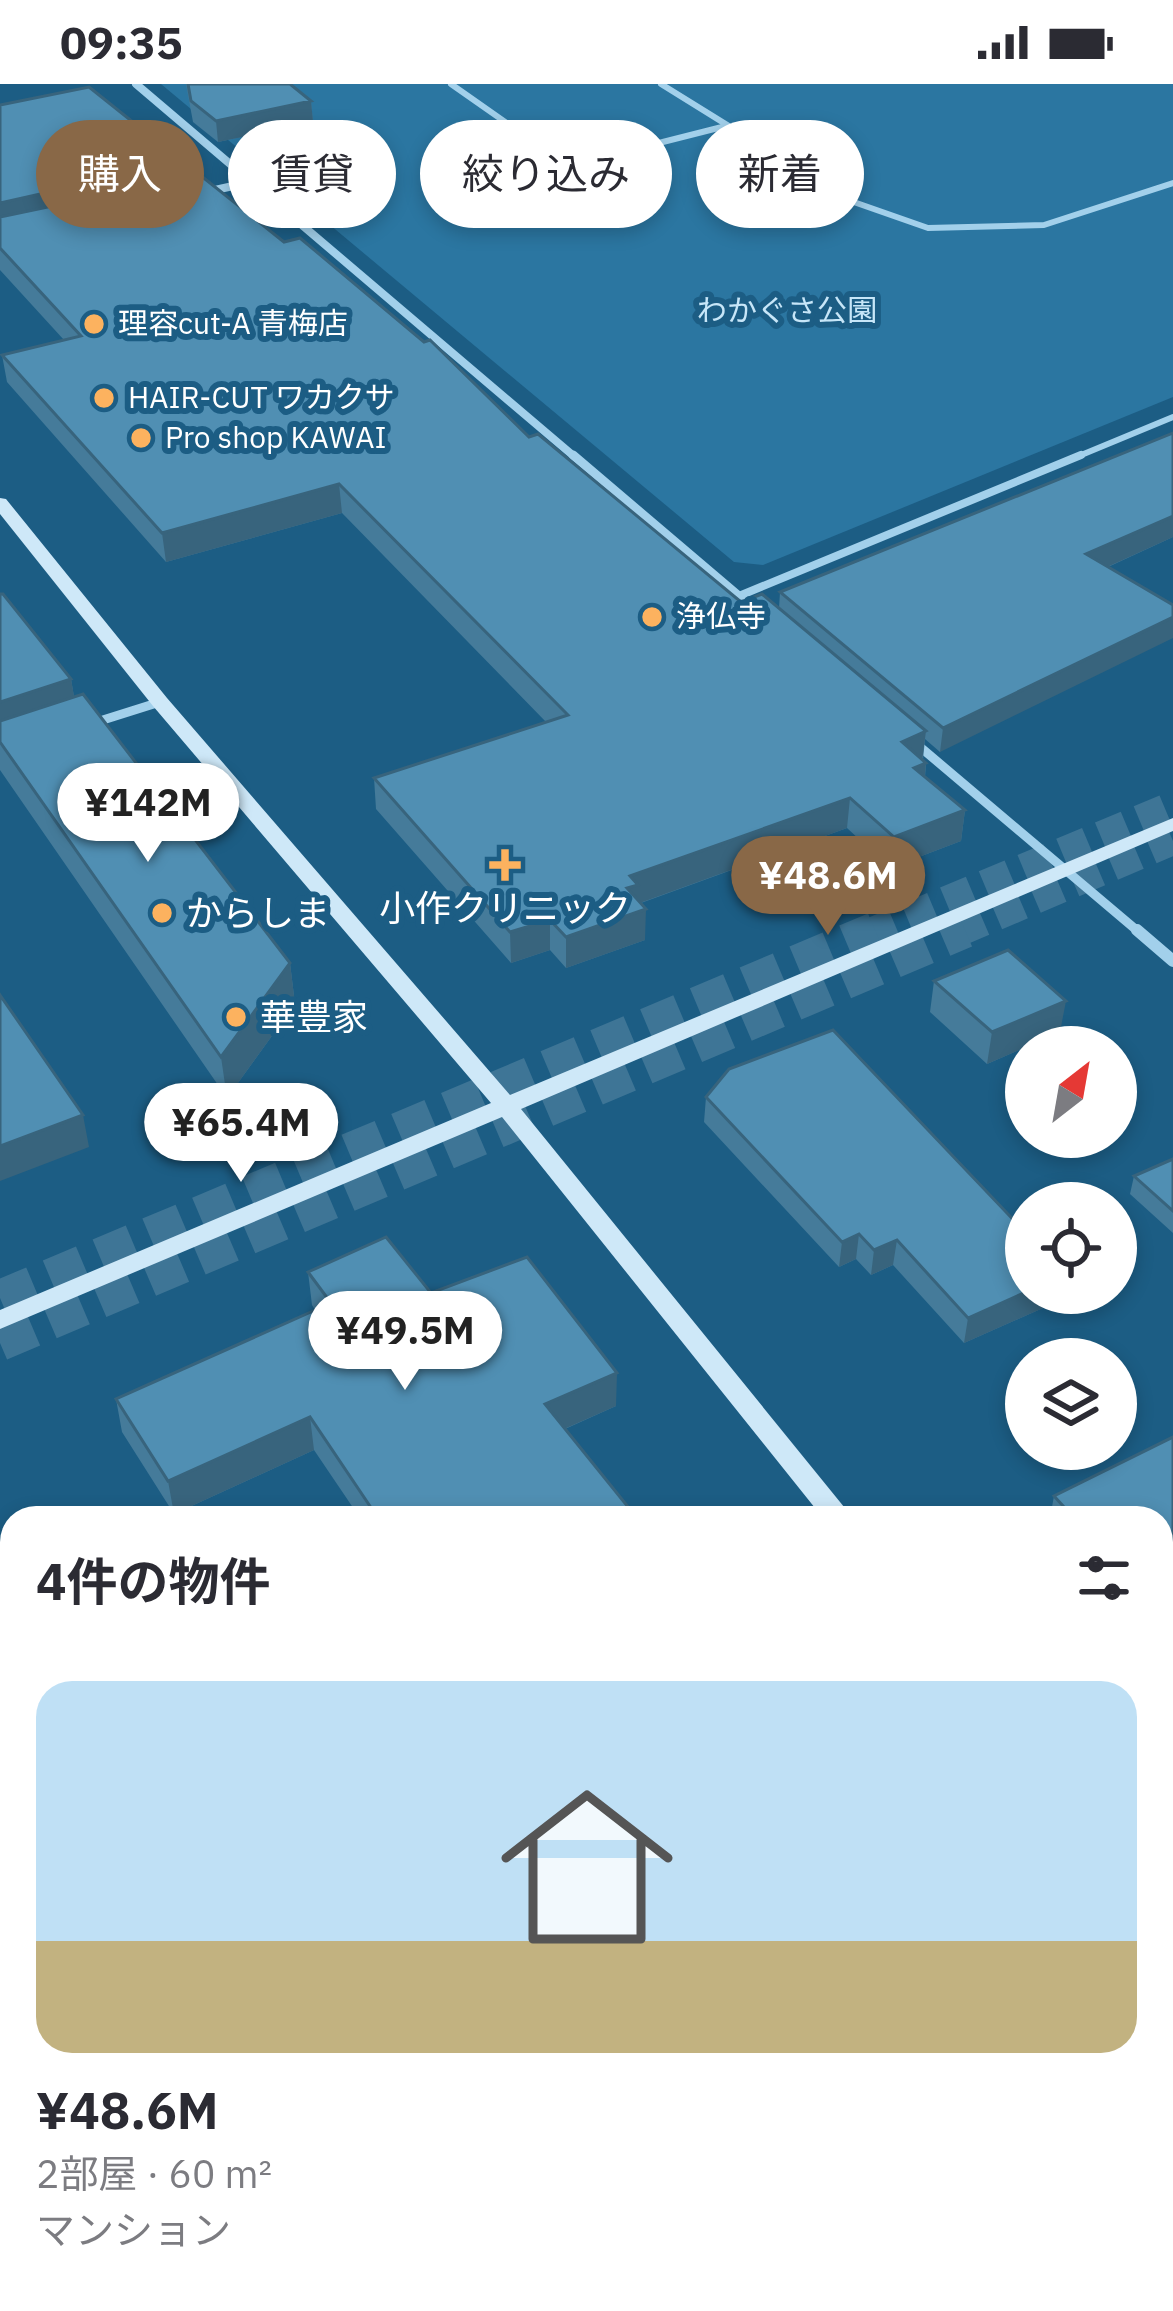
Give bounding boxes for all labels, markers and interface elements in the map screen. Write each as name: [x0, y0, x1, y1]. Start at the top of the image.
text: 09:35: [60, 13, 183, 71]
chip: 購入: [36, 120, 204, 228]
chip: 賃貸: [228, 120, 396, 228]
chip: 絞り込み: [420, 120, 672, 228]
chip: 新着: [696, 120, 864, 228]
park label: わかぐさ公園: [697, 290, 877, 329]
place label: 理容cut-A 青梅店: [118, 303, 348, 342]
marker: 理容cut-A 青梅店: [81, 311, 107, 337]
place label: HAIR-CUT ワカクサ: [128, 377, 395, 416]
marker: HAIR-CUT ワカクサ: [91, 385, 117, 411]
place label: Pro shop KAWAI: [165, 417, 387, 456]
marker: Pro shop KAWAI: [128, 425, 154, 451]
place label: 浄仏寺: [676, 596, 766, 635]
marker: 浄仏寺: [639, 604, 665, 630]
pin: ¥142M: [64, 763, 232, 865]
text: ¥142M: [84, 776, 212, 827]
pin: ¥48.6M: [730, 836, 926, 938]
marker: 小作クリニック: [489, 849, 521, 881]
text: ¥48.6M: [758, 849, 898, 900]
place label: 小作クリニック: [379, 884, 631, 931]
place label: からしま: [186, 889, 330, 936]
marker: からしま: [149, 900, 175, 926]
place label: 華豊家: [260, 993, 368, 1040]
marker: 華豊家: [223, 1004, 249, 1030]
north arrow: [1005, 1026, 1137, 1158]
map controls: [1005, 1026, 1137, 1470]
pin: ¥65.4M: [143, 1083, 339, 1185]
text: ¥65.4M: [171, 1096, 311, 1147]
button: locate: [1005, 1182, 1137, 1314]
pin: ¥49.5M: [307, 1291, 503, 1393]
text: ¥49.5M: [335, 1304, 475, 1355]
button: layers: [1005, 1338, 1137, 1470]
icon: filters: [1071, 1545, 1137, 1611]
text: 4件の物件: [36, 1548, 271, 1614]
icon: home: [479, 1759, 695, 1975]
text: ¥48.6M: [36, 2077, 219, 2143]
text: 2部屋 · 60 m²: [36, 2148, 272, 2199]
text: マンション: [36, 2204, 231, 2255]

